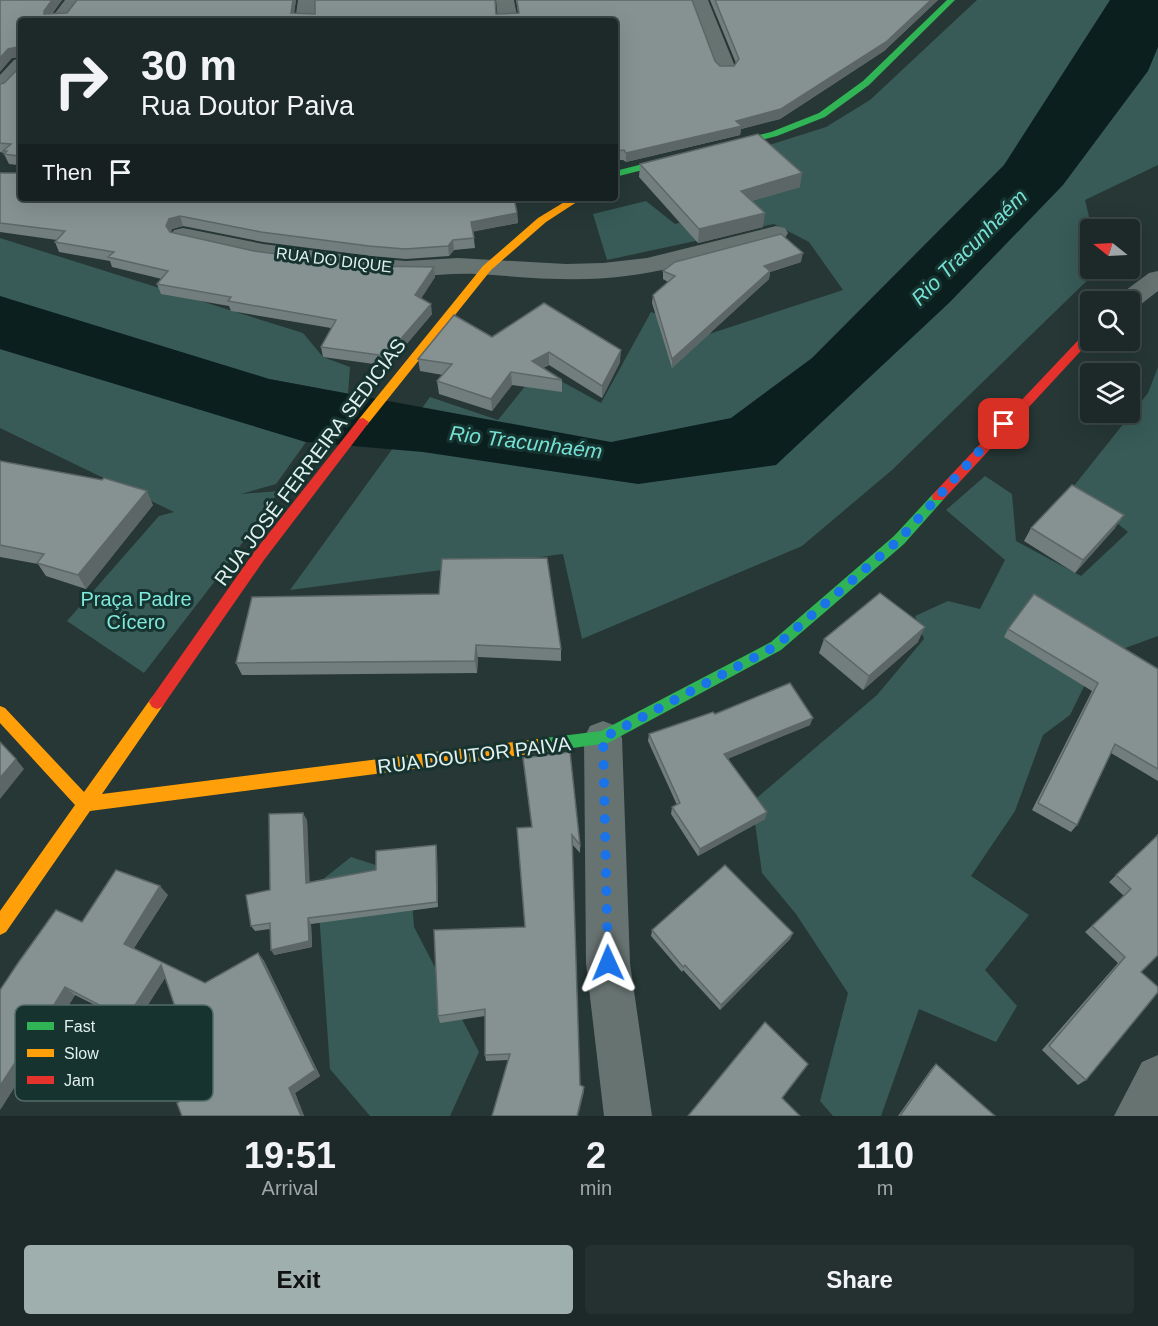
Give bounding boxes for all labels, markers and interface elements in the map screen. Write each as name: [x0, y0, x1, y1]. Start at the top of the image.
icon: right: [42, 42, 120, 120]
text: 30 m: [141, 42, 237, 89]
text: Rua Doutor Paiva: [141, 91, 354, 121]
icon: arrive: [104, 156, 137, 189]
text: Then: [42, 160, 92, 185]
water label: Rio Tracunhaém: [907, 185, 1031, 309]
north arrow: [1080, 219, 1140, 279]
map controls: [1080, 219, 1140, 423]
street label: RUA DO DIQUE: [275, 244, 393, 276]
button: search: [1080, 291, 1140, 351]
street label: RUA JOSÉ FERREIRA SEDICIAS: [210, 334, 410, 590]
button: layers: [1080, 363, 1140, 423]
pin: [978, 398, 1029, 449]
icon: arrive: [987, 407, 1020, 440]
water label: Rio Tracunhaém: [448, 421, 604, 463]
park label: Praça Padre Cícero: [80, 588, 192, 633]
street label: RUA DOUTOR PAIVA: [376, 732, 573, 778]
position arrow: [576, 931, 640, 995]
legend: [15, 1005, 213, 1101]
text: Fast: [64, 1018, 96, 1035]
text: Slow: [64, 1045, 99, 1062]
text: Jam: [64, 1072, 94, 1089]
text: 19:51: [244, 1135, 336, 1176]
text: 2: [586, 1135, 606, 1176]
text: 110: [856, 1135, 914, 1176]
text: Arrival: [262, 1177, 318, 1199]
text: min: [580, 1177, 612, 1199]
text: m: [877, 1177, 893, 1199]
button: Exit: [24, 1245, 573, 1314]
button: Share: [585, 1245, 1134, 1314]

